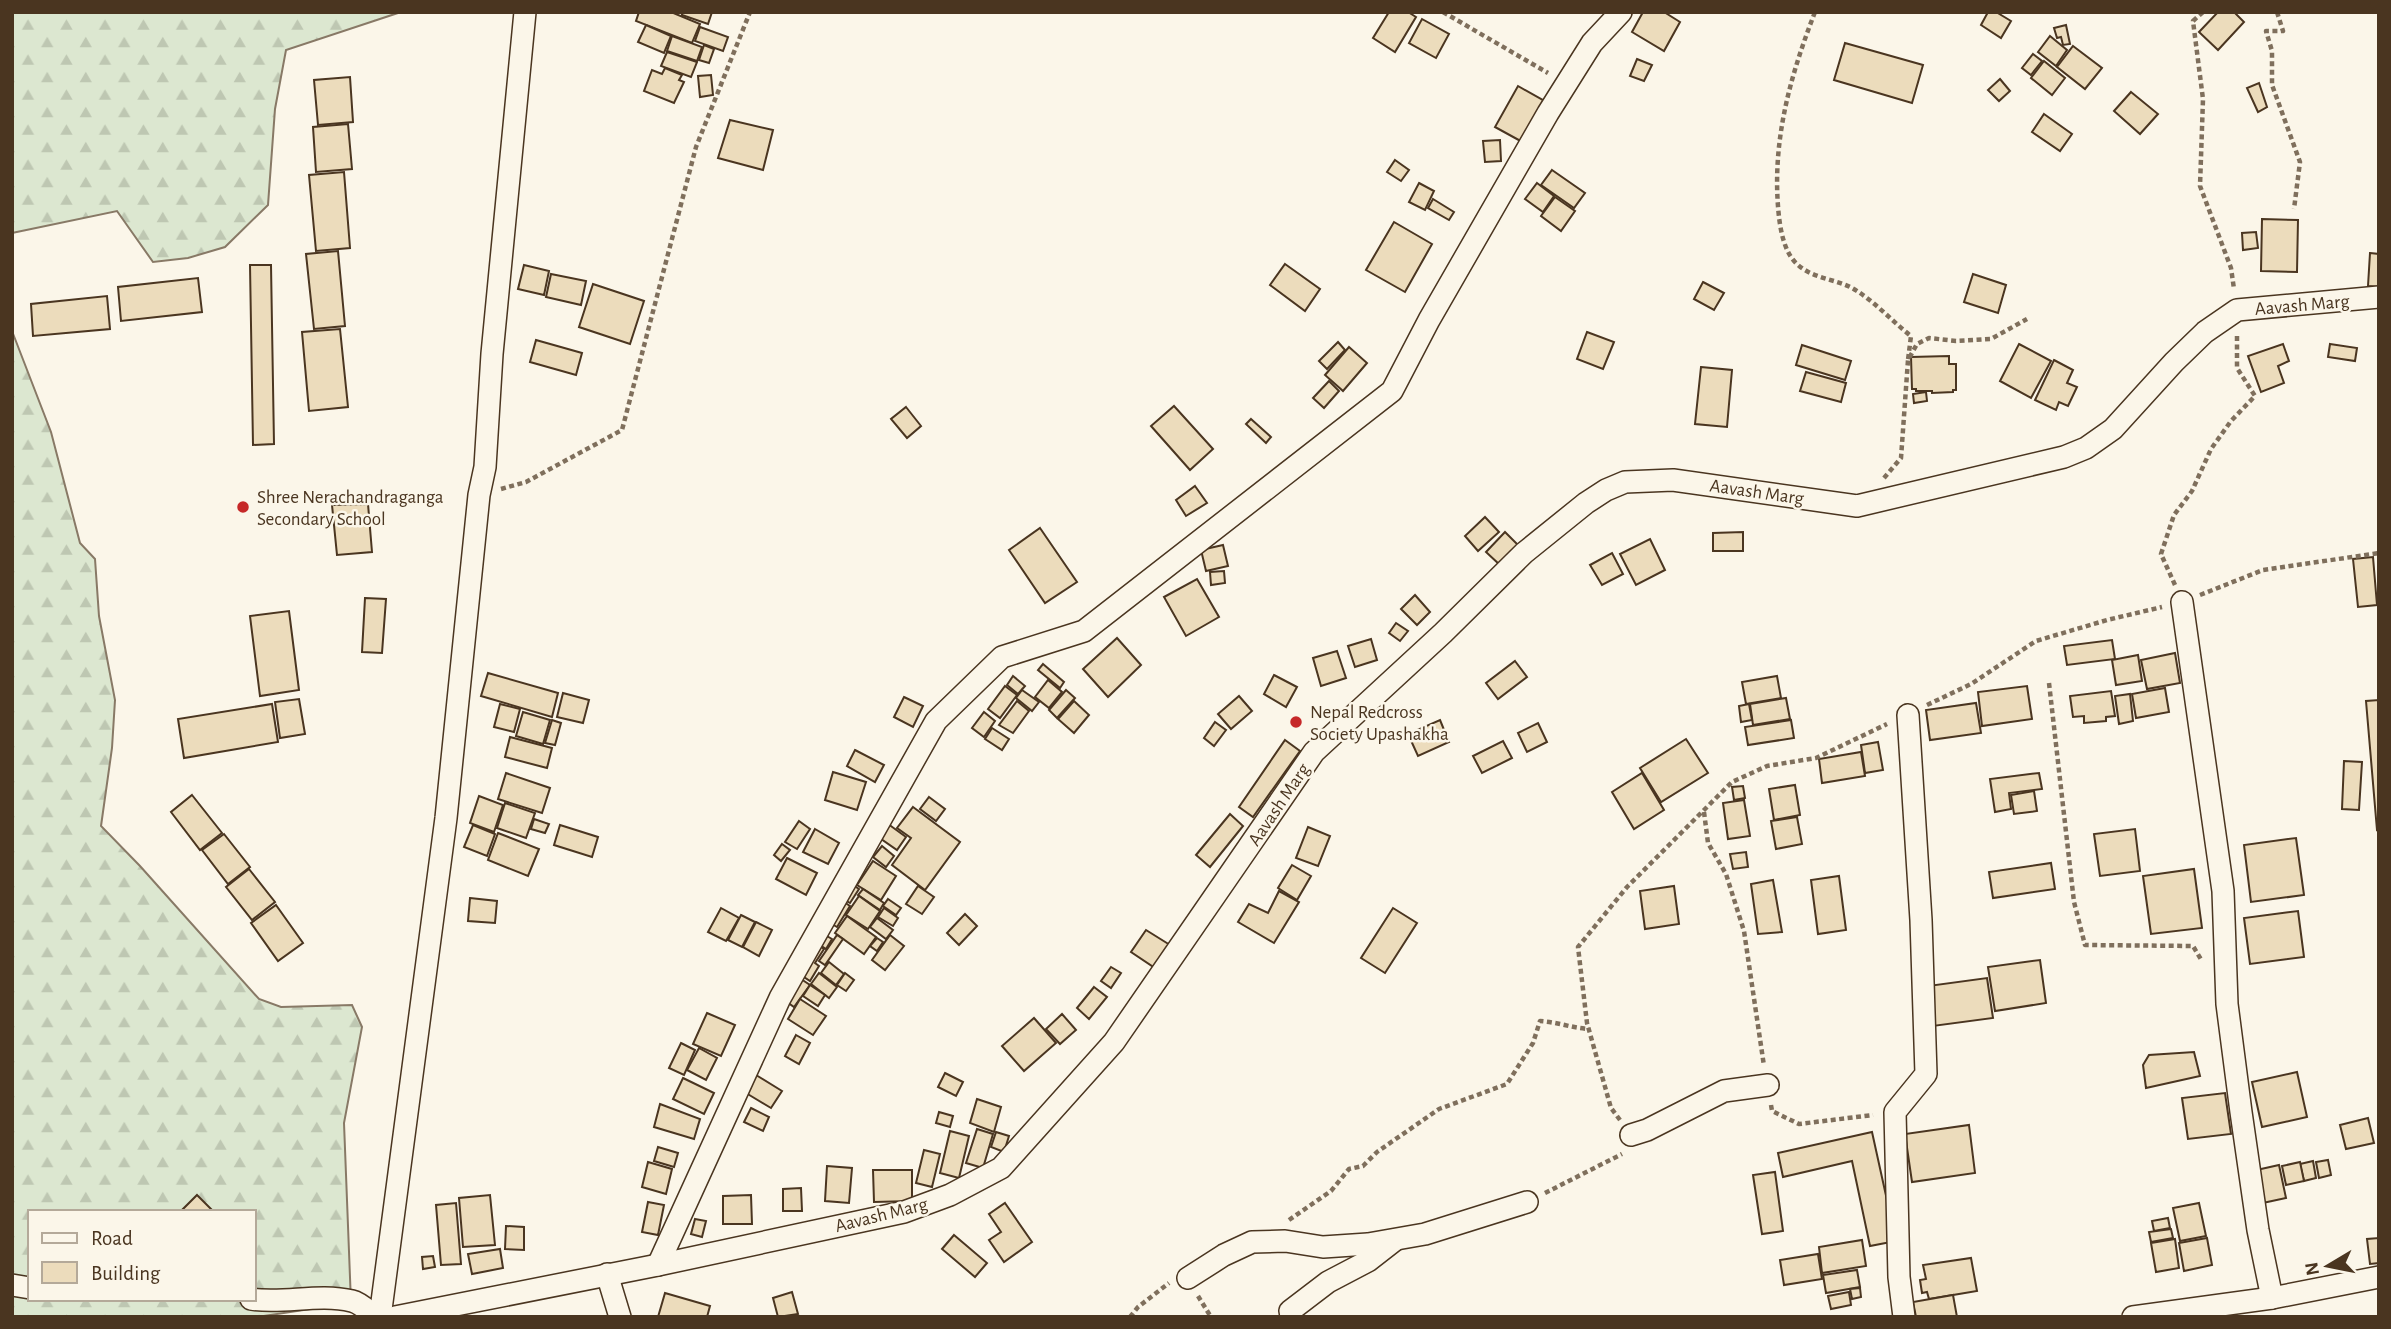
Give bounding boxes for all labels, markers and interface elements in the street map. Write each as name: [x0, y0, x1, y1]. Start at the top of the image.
street label: Aavash Marg: [2254, 292, 2351, 319]
street label: Aavash Marg: [1709, 476, 1806, 509]
place label: Shree Nerachandraganga Secondary School: [257, 488, 444, 529]
marker: Shree Nerachandraganga Secondary School: [235, 499, 251, 515]
place label: Nepal Redcross Society Upashakha: [1310, 703, 1449, 744]
marker: Nepal Redcross Society Upashakha: [1288, 714, 1304, 730]
street label: Aavash Marg: [1245, 760, 1314, 849]
street label: Aavash Marg: [833, 1195, 930, 1236]
legend: [28, 1210, 256, 1301]
text: Road: [91, 1228, 133, 1249]
north arrow: [2293, 1231, 2363, 1301]
text: N: [2302, 1261, 2323, 1277]
text: Building: [91, 1263, 161, 1284]

